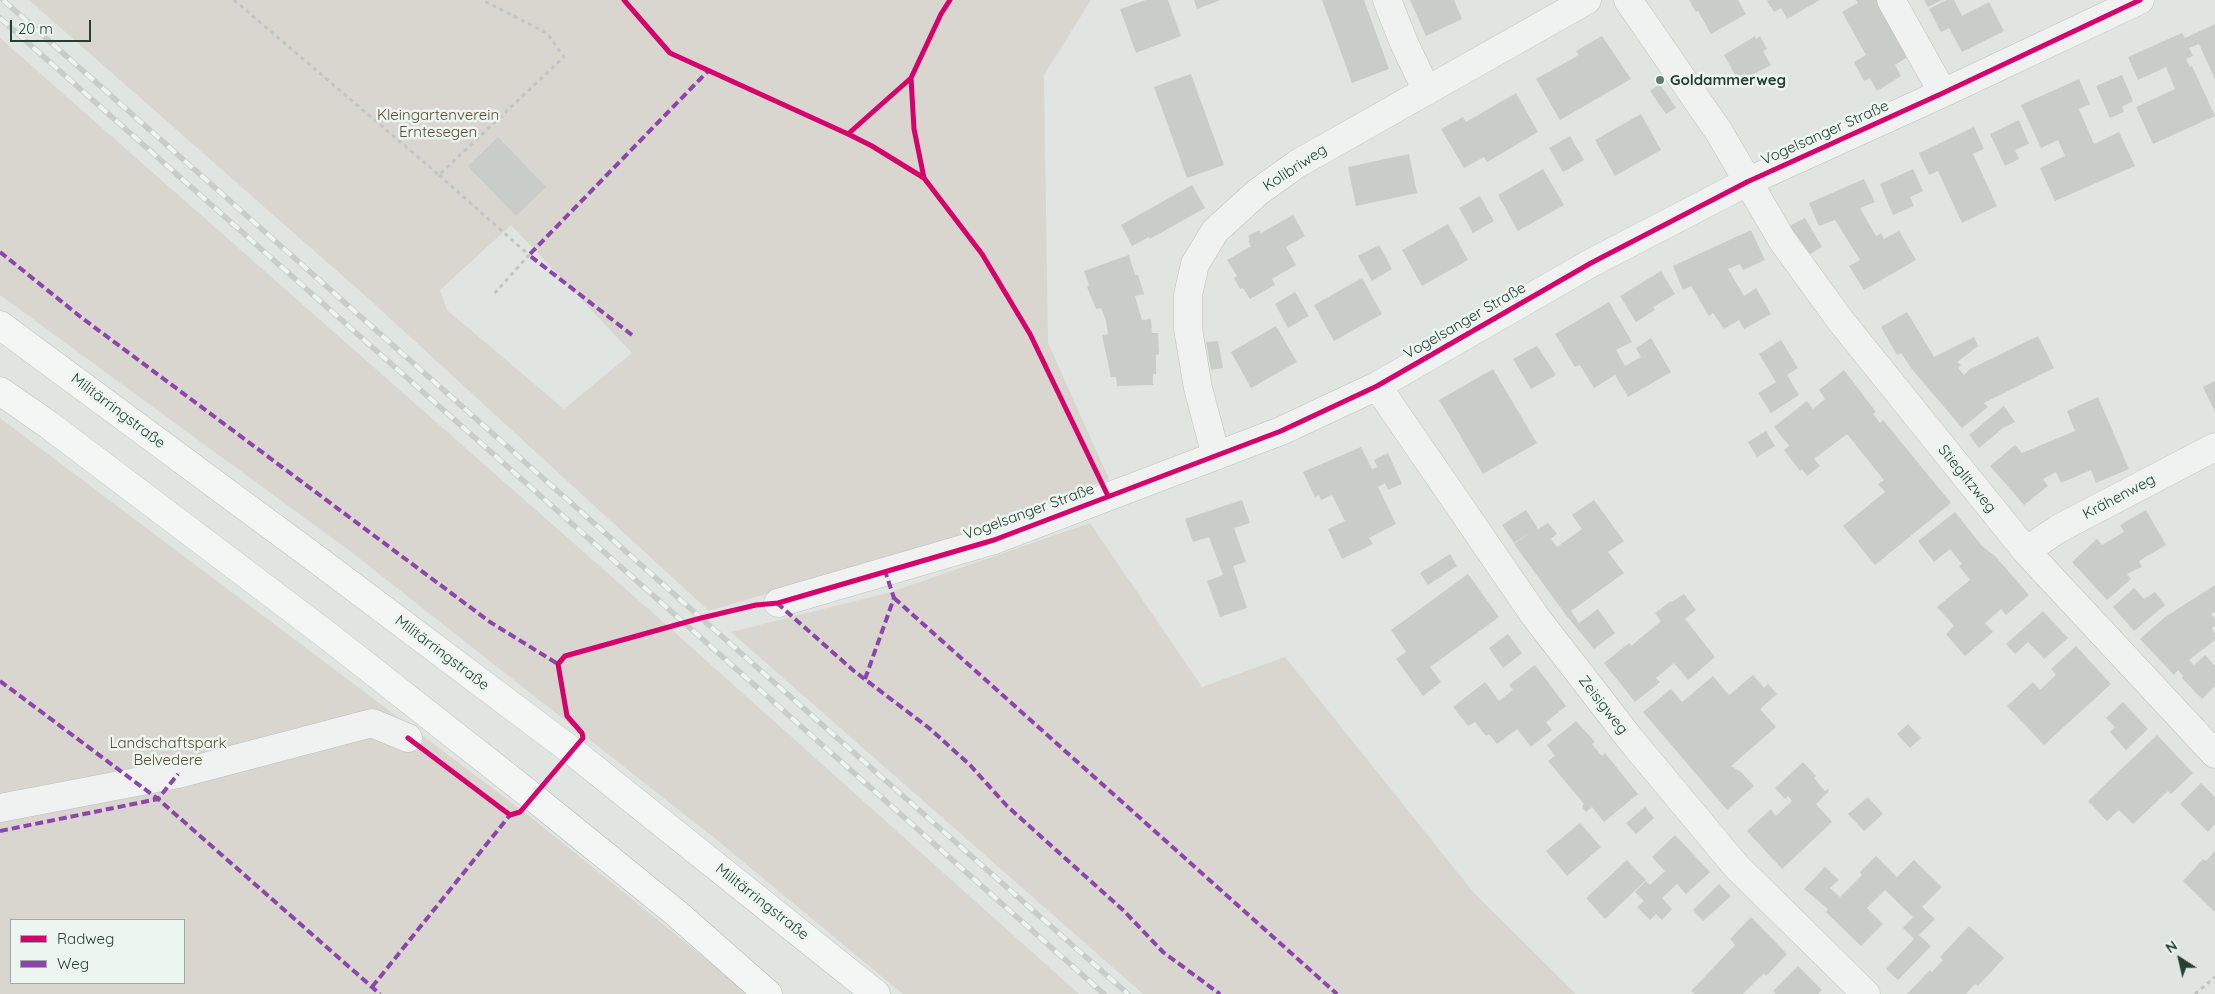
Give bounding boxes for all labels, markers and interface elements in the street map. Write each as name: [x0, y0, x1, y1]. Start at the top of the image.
scale bar: [12, 10, 94, 42]
text: 20 m: [18, 19, 53, 38]
place label: Goldammerweg: [1670, 71, 1786, 89]
marker: Goldammerweg: [1654, 74, 1666, 86]
street label: Vogelsanger Straße: [1758, 97, 1892, 169]
park label: Kleingartenverein Erntesegen: [377, 106, 499, 141]
street label: Kolibriweg: [1260, 141, 1330, 195]
street label: Vogelsanger Straße: [1401, 279, 1529, 363]
street label: Militärringstraße: [67, 370, 169, 452]
street label: Stieglitzweg: [1934, 441, 2000, 517]
street label: Krähenweg: [2080, 470, 2158, 524]
street label: Vogelsanger Straße: [961, 480, 1097, 544]
street label: Militärringstraße: [391, 612, 493, 694]
street label: Zeisigweg: [1574, 672, 1632, 738]
park label: Landschaftspark Belvedere: [109, 734, 227, 769]
street label: Militärringstraße: [712, 860, 812, 944]
legend: [10, 919, 185, 984]
text: Radweg: [57, 929, 114, 948]
north arrow: [2155, 934, 2205, 984]
text: N: [2162, 936, 2181, 957]
text: Weg: [57, 954, 89, 973]

